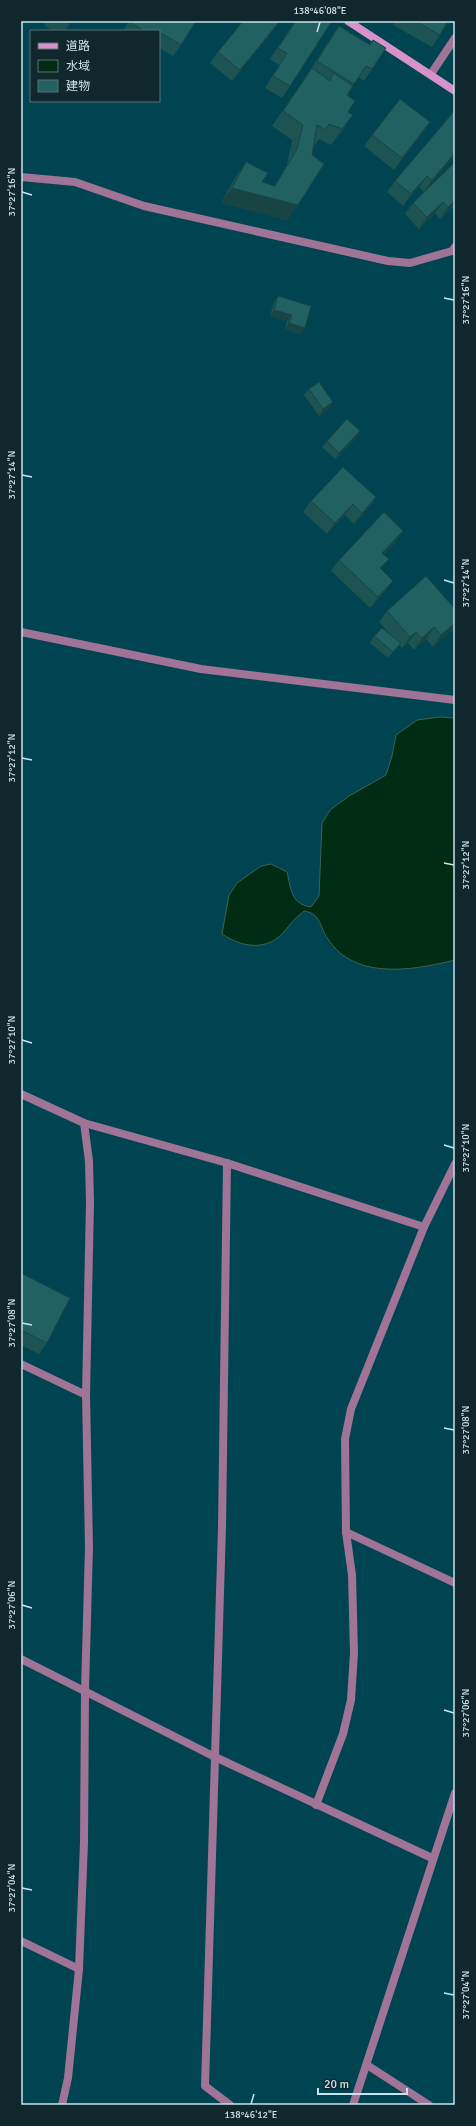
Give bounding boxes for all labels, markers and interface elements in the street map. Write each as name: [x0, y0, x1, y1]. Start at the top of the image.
text: 138°46'08"E: [293, 5, 347, 17]
legend: [30, 30, 160, 102]
text: 道路: [66, 39, 90, 54]
text: 水域: [66, 59, 90, 74]
text: 建物: [66, 79, 90, 94]
text: 37°27'16"N: [6, 168, 18, 216]
text: 37°27'16"N: [460, 276, 472, 324]
text: 37°27'14"N: [6, 451, 18, 499]
text: 37°27'14"N: [460, 559, 472, 607]
text: 37°27'12"N: [6, 734, 18, 782]
text: 37°27'12"N: [460, 841, 472, 889]
text: 37°27'10"N: [6, 1016, 18, 1064]
text: 37°27'10"N: [460, 1124, 472, 1172]
text: 37°27'08"N: [6, 1299, 18, 1347]
text: 37°27'08"N: [460, 1406, 472, 1454]
text: 37°27'06"N: [6, 1581, 18, 1629]
text: 37°27'06"N: [460, 1689, 472, 1737]
text: 37°27'04"N: [6, 1864, 18, 1912]
text: 37°27'04"N: [460, 1971, 472, 2019]
scale bar: [318, 2070, 407, 2096]
text: 20 m: [324, 2077, 349, 2092]
text: 138°46'12"E: [224, 2109, 278, 2121]

